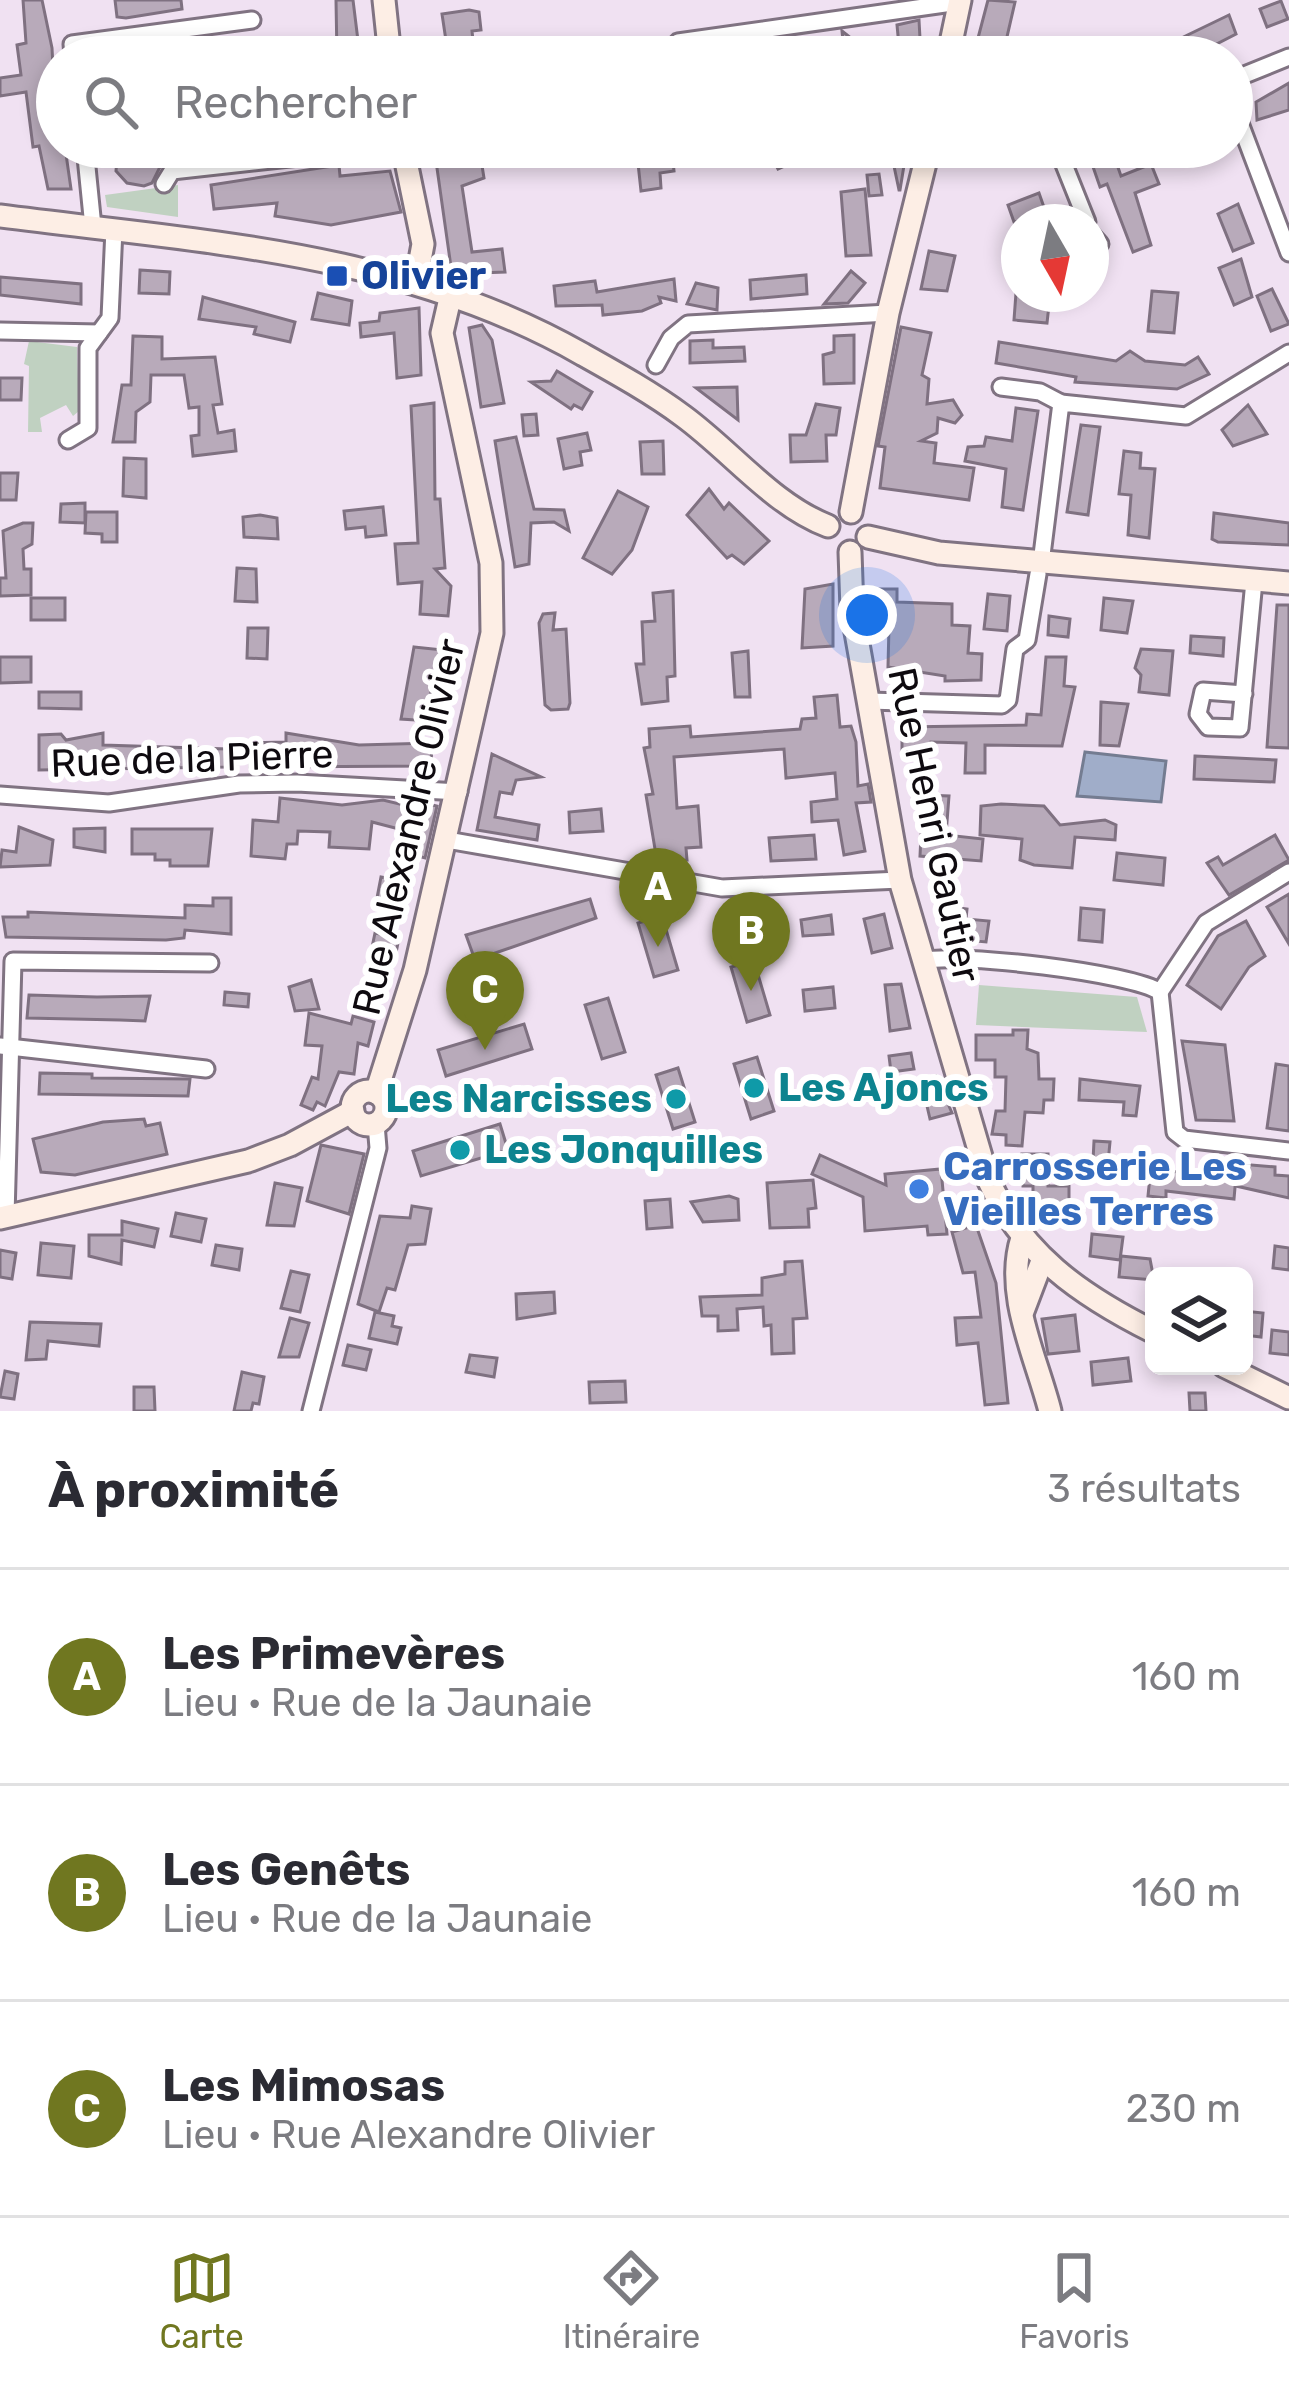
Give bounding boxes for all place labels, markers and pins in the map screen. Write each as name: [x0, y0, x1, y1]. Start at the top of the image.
place label: Olivier: [361, 253, 487, 299]
marker: Olivier: [324, 263, 350, 289]
pin: A: [619, 848, 697, 947]
pin: B: [712, 892, 790, 991]
pin: C: [446, 951, 524, 1050]
place label: Les Ajoncs: [778, 1065, 989, 1111]
marker: Les Ajoncs: [741, 1075, 767, 1101]
place label: Les Narcisses: [385, 1076, 652, 1122]
marker: Les Narcisses: [663, 1086, 689, 1112]
place label: Les Jonquilles: [484, 1127, 763, 1173]
marker: Les Jonquilles: [447, 1137, 473, 1163]
place label: Carrosserie Les Vieilles Terres: [943, 1144, 1247, 1235]
marker: Carrosserie Les Vieilles Terres: [906, 1176, 932, 1202]

